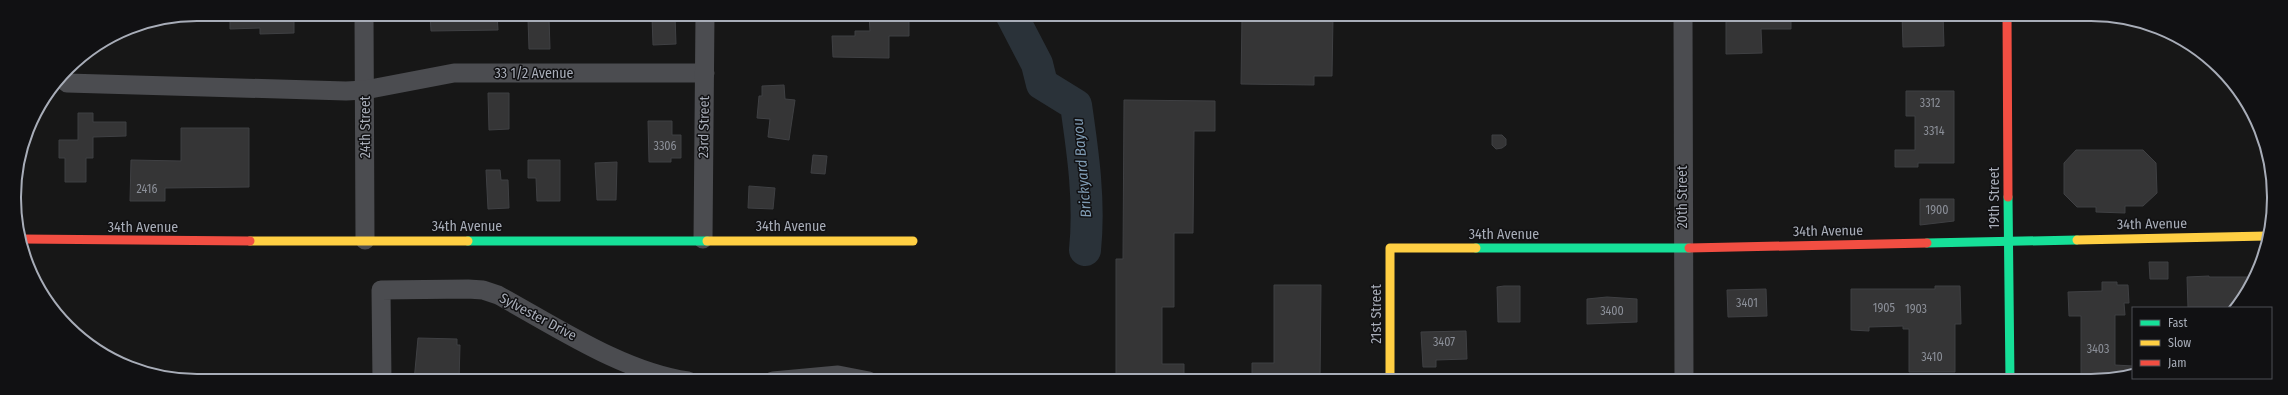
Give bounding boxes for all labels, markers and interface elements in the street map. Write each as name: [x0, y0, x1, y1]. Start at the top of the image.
street label: 33 1/2 Avenue: [495, 65, 574, 82]
street label: 24th Street: [357, 95, 374, 158]
street label: 23rd Street: [695, 95, 713, 158]
house number: 3312: [1920, 96, 1940, 110]
water label: Brickyard Bayou: [1069, 117, 1095, 219]
house number: 3314: [1923, 124, 1945, 138]
house number: 3306: [653, 139, 677, 153]
street label: 20th Street: [1674, 165, 1691, 229]
street label: 19th Street: [1986, 167, 2003, 229]
house number: 2416: [137, 182, 157, 196]
house number: 1900: [1925, 203, 1949, 217]
street label: 34th Avenue: [2117, 215, 2187, 233]
street label: 34th Avenue: [432, 218, 502, 235]
street label: 34th Avenue: [756, 218, 826, 235]
street label: 34th Avenue: [108, 219, 178, 236]
street label: 34th Avenue: [1793, 222, 1863, 240]
street label: 34th Avenue: [1469, 226, 1539, 243]
street label: 21st Street: [1368, 284, 1385, 344]
street label: Sylvester Drive: [497, 290, 579, 344]
house number: 3401: [1736, 296, 1758, 310]
house number: 1905: [1873, 301, 1896, 315]
house number: 1903: [1905, 302, 1927, 316]
house number: 3400: [1600, 304, 1624, 318]
legend: [2132, 307, 2272, 379]
text: Fast: [2168, 316, 2187, 330]
house number: 3407: [1433, 335, 1455, 349]
text: Slow: [2168, 336, 2191, 350]
house number: 3403: [2087, 342, 2109, 356]
house number: 3410: [1921, 350, 1943, 364]
text: Jam: [2168, 356, 2186, 370]

